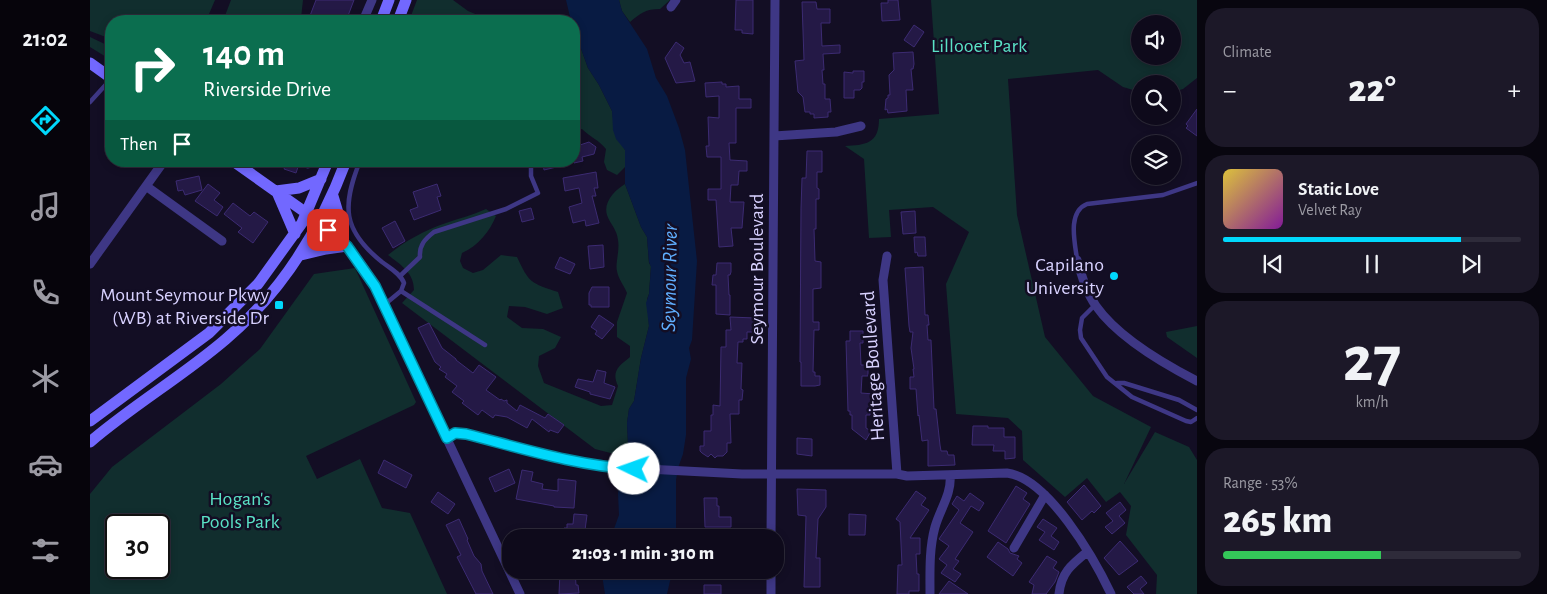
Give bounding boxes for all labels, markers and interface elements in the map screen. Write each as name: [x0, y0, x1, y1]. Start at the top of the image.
map controls: [1131, 15, 1181, 185]
button: sound: [1131, 15, 1181, 65]
text: 21:02: [22, 28, 68, 50]
icon: right: [120, 35, 185, 100]
park label: Lillooet Park: [931, 36, 1027, 56]
text: 140 m: [203, 37, 285, 72]
text: Climate: [1223, 44, 1272, 60]
text: 22°: [1348, 71, 1396, 109]
button: search: [1131, 75, 1181, 125]
text: −: [1223, 77, 1236, 105]
text: +: [1508, 77, 1521, 105]
text: Riverside Drive: [203, 78, 331, 100]
icon: directions: [28, 103, 63, 138]
icon: arrive: [168, 130, 196, 158]
text: Then: [120, 135, 158, 154]
button: layers: [1131, 135, 1181, 185]
text: Static Love: [1298, 180, 1379, 199]
icon: music: [28, 189, 63, 224]
street label: Seymour Boulevard: [747, 193, 767, 345]
text: Velvet Ray: [1298, 202, 1362, 218]
pin: [307, 209, 349, 251]
icon: arrive: [314, 216, 342, 244]
water label: Seymour River: [658, 223, 681, 332]
icon: previous: [1259, 250, 1287, 278]
icon: pause: [1358, 250, 1386, 278]
icon: next: [1457, 250, 1485, 278]
place label: Capilano University: [1026, 255, 1104, 298]
marker: Capilano University: [1108, 270, 1120, 282]
icon: phone: [28, 275, 63, 310]
place label: Mount Seymour Pkwy (WB) at Riverside Dr: [100, 285, 270, 328]
street label: Heritage Boulevard: [858, 290, 888, 442]
marker: Mount Seymour Pkwy (WB) at Riverside Dr: [273, 299, 285, 311]
text: 27: [1343, 328, 1401, 393]
icon: climate: [28, 361, 63, 396]
text: km/h: [1355, 394, 1389, 410]
position arrow: [607, 442, 659, 494]
icon: car: [28, 447, 63, 482]
text: Range · 53%: [1223, 475, 1298, 491]
park label: Hogan's Pools Park: [200, 489, 280, 532]
text: 265 km: [1223, 502, 1332, 540]
speed limit sign: 30: [105, 514, 170, 579]
icon: filters: [28, 533, 63, 568]
text: 21:03 · 1 min · 310 m: [572, 544, 714, 563]

